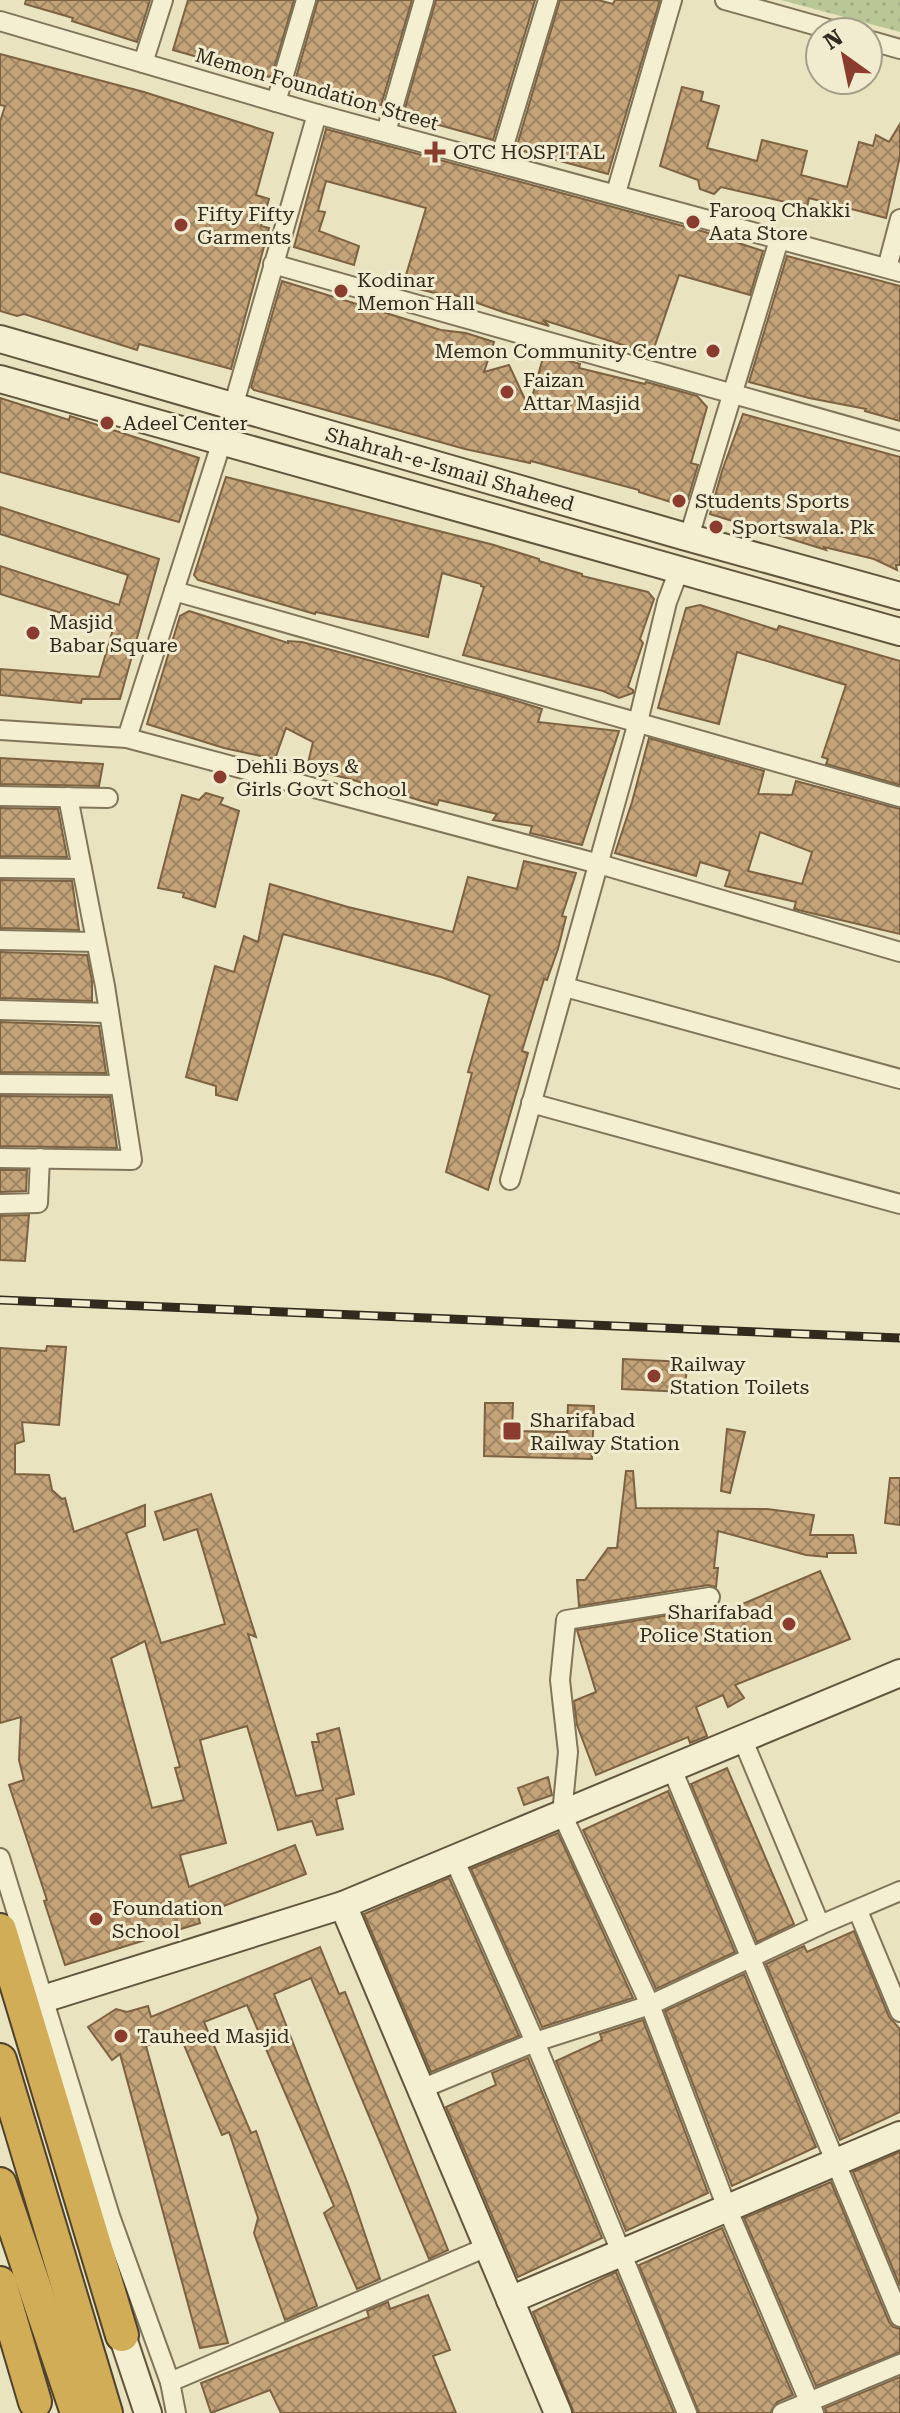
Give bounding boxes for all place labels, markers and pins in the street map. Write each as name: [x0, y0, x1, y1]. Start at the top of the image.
place label: OTC HOSPITAL: [453, 140, 605, 164]
marker: OTC HOSPITAL: [424, 141, 446, 163]
place label: Farooq Chakki Aata Store: [709, 198, 851, 245]
place label: Fifty Fifty Garments: [197, 202, 294, 249]
marker: Farooq Chakki Aata Store: [684, 213, 702, 231]
marker: Fifty Fifty Garments: [172, 216, 190, 234]
place label: Kodinar Memon Hall: [357, 268, 475, 315]
marker: Kodinar Memon Hall: [332, 282, 350, 300]
place label: Memon Community Centre: [435, 339, 697, 363]
marker: Memon Community Centre: [704, 342, 722, 360]
place label: Faizan Attar Masjid: [523, 368, 640, 415]
marker: Faizan Attar Masjid: [498, 383, 516, 401]
place label: Adeel Center: [123, 411, 248, 435]
marker: Adeel Center: [98, 414, 116, 432]
place label: Students Sports: [695, 489, 849, 513]
marker: Students Sports: [670, 492, 688, 510]
place label: Sportswala. Pk: [732, 515, 875, 539]
marker: Sportswala. Pk: [707, 518, 725, 536]
place label: Masjid Babar Square: [49, 610, 178, 657]
marker: Masjid Babar Square: [24, 624, 42, 642]
place label: Dehli Boys & Girls Govt School: [236, 754, 407, 801]
marker: Dehli Boys & Girls Govt School: [211, 768, 229, 786]
place label: Railway Station Toilets: [670, 1352, 809, 1399]
marker: Railway Station Toilets: [645, 1367, 663, 1385]
place label: Sharifabad Railway Station: [530, 1408, 680, 1455]
marker: Sharifabad Railway Station: [501, 1420, 523, 1442]
place label: Sharifabad Police Station: [639, 1600, 773, 1647]
marker: Sharifabad Police Station: [780, 1615, 798, 1633]
place label: Foundation School: [112, 1896, 223, 1943]
marker: Foundation School: [87, 1910, 105, 1928]
place label: Tauheed Masjid: [137, 2024, 290, 2048]
marker: Tauheed Masjid: [112, 2027, 130, 2045]

